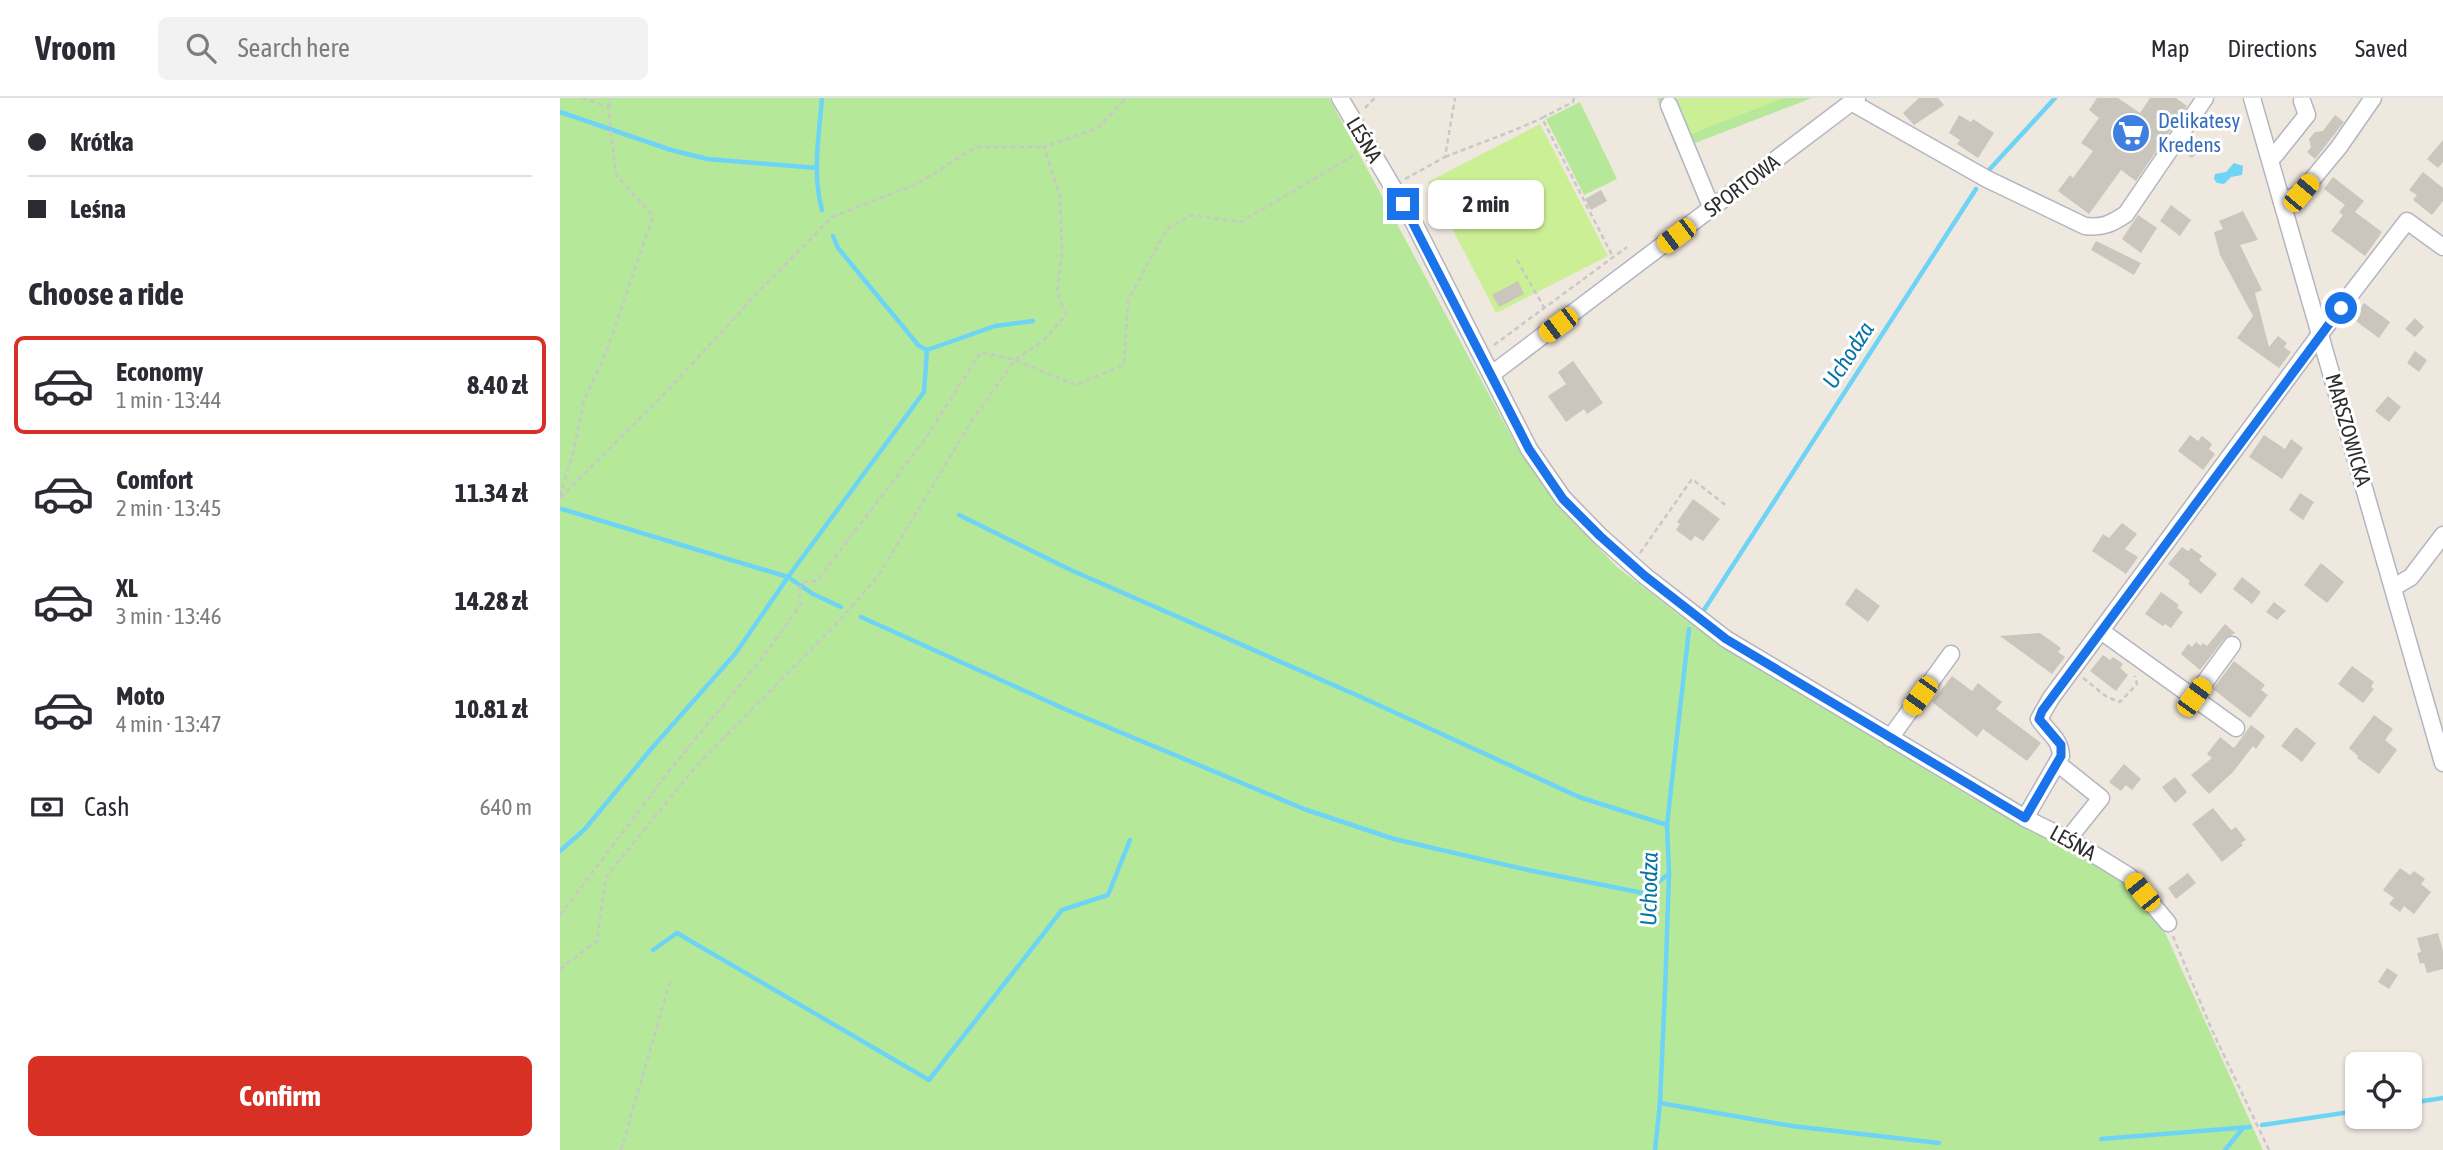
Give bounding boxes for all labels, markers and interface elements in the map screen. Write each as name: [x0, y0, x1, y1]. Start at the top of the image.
search box: [158, 17, 648, 80]
text: Vroom: [35, 29, 116, 67]
icon: search: [182, 29, 220, 67]
text: Search here: [238, 33, 350, 63]
text: Map: [2151, 35, 2189, 62]
text: Directions: [2227, 35, 2317, 62]
text: Saved: [2355, 35, 2408, 62]
place label: Delikatesy Kredens: [2158, 108, 2240, 156]
street label: LEŚNA: [1342, 112, 1388, 167]
supermarket icon: Delikatesy Kredens: [2110, 112, 2152, 154]
text: Krótka: [70, 127, 134, 157]
street label: SPORTOWA: [1699, 149, 1784, 221]
car: [2280, 170, 2323, 216]
callout: 2 min: [1428, 180, 1543, 228]
route end: [1387, 188, 1419, 220]
text: 2 min: [1463, 191, 1509, 217]
text: Leśna: [70, 194, 126, 224]
car: [1653, 215, 1700, 257]
text: Choose a ride: [28, 275, 184, 312]
route start: [2325, 292, 2357, 324]
car: [1535, 304, 1582, 346]
water label: Uchodza: [1817, 317, 1879, 393]
icon: car: [32, 354, 95, 417]
text: Economy: [116, 357, 203, 387]
text: 8.40 zł: [467, 370, 528, 400]
street label: MARSZOWICKA: [2321, 371, 2377, 489]
text: 1 min · 13:44: [116, 387, 222, 413]
icon: car: [32, 462, 95, 525]
text: Comfort: [116, 465, 193, 495]
text: 11.34 zł: [455, 478, 528, 508]
text: 2 min · 13:45: [116, 495, 222, 521]
icon: car: [32, 570, 95, 633]
text: XL: [116, 573, 138, 603]
text: 14.28 zł: [455, 586, 528, 616]
text: 3 min · 13:46: [116, 603, 222, 629]
car: [1900, 673, 1941, 719]
car: [2174, 674, 2215, 720]
icon: car: [32, 678, 95, 741]
text: Moto: [116, 681, 165, 711]
text: 10.81 zł: [455, 694, 528, 724]
text: 4 min · 13:47: [116, 711, 222, 737]
icon: cash: [28, 788, 66, 826]
text: Cash: [84, 792, 130, 822]
text: 640 m: [480, 794, 532, 820]
street label: LEŚNA: [2046, 820, 2101, 865]
water label: Uchodza: [1635, 852, 1663, 926]
car: [2121, 869, 2164, 915]
map controls: [2345, 1052, 2422, 1129]
button: locate: [2345, 1052, 2422, 1129]
button: Confirm: [28, 1056, 532, 1136]

